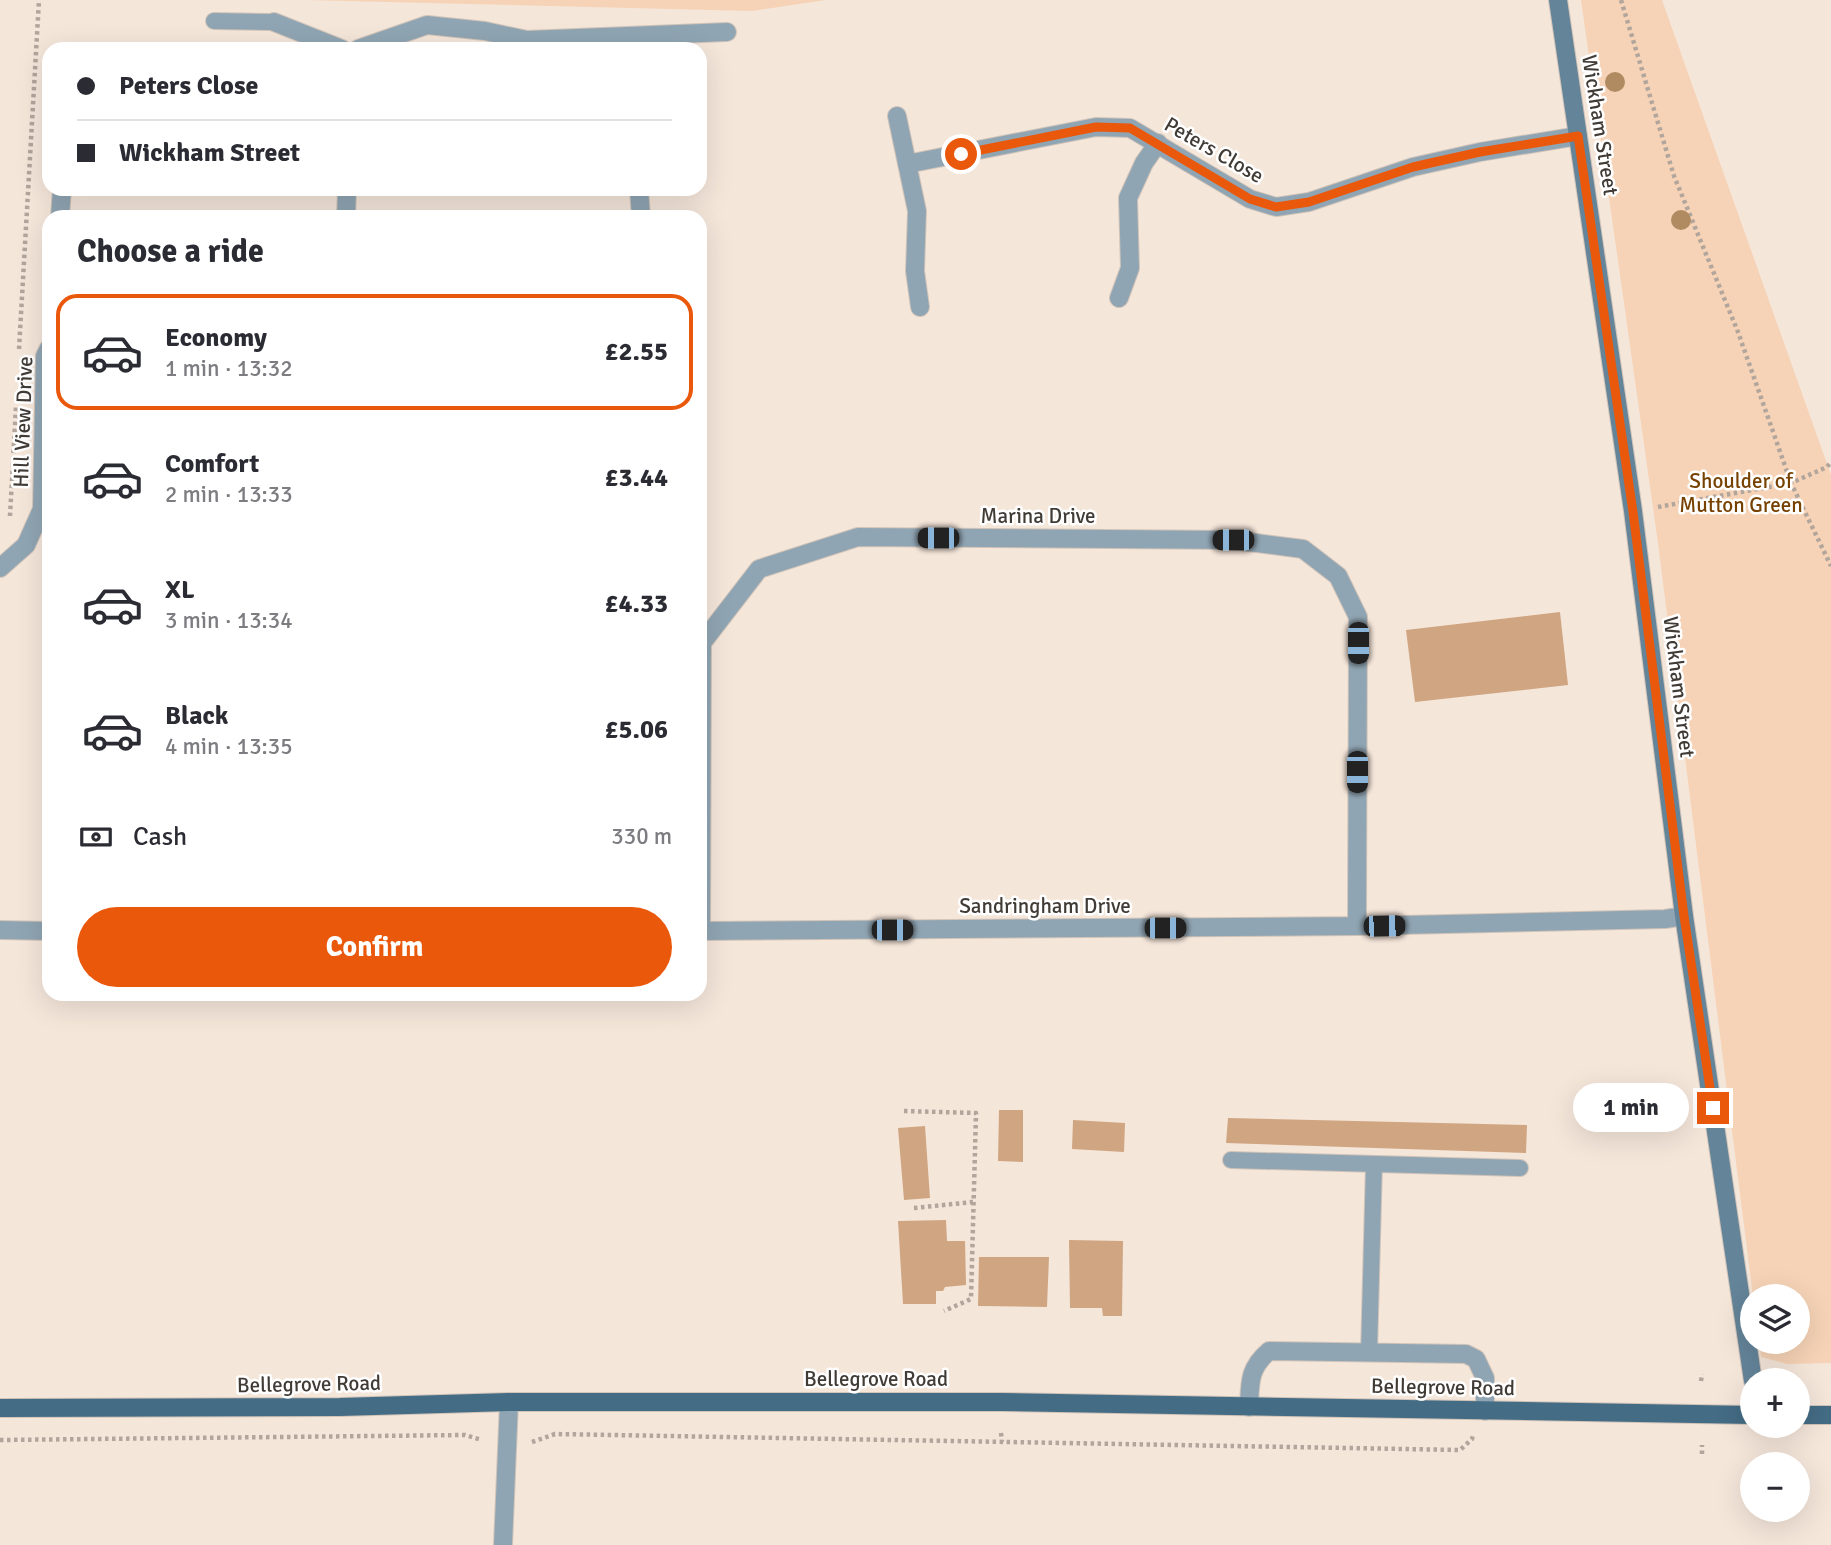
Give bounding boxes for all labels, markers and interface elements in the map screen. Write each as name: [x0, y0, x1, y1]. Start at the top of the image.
street label: Wickham Street: [1576, 53, 1624, 197]
text: Peters Close: [119, 70, 258, 102]
street label: Peters Close: [1160, 111, 1268, 189]
text: Wickham Street: [119, 137, 300, 169]
route start: [945, 138, 977, 170]
text: Choose a ride: [77, 232, 264, 271]
icon: car: [81, 321, 144, 384]
text: Economy: [165, 322, 267, 354]
text: £2.55: [604, 336, 668, 368]
text: 1 min · 13:32: [165, 354, 293, 383]
street label: Hill View Drive: [8, 356, 38, 488]
icon: car: [81, 447, 144, 510]
text: Comfort: [165, 448, 259, 480]
text: £3.44: [604, 462, 668, 494]
park label: Shoulder of Mutton Green: [1679, 468, 1803, 518]
text: 2 min · 13:33: [165, 480, 293, 509]
street label: Marina Drive: [980, 503, 1096, 529]
car: [918, 528, 960, 549]
car: [1213, 530, 1255, 551]
icon: car: [81, 573, 144, 636]
text: XL: [165, 574, 195, 606]
text: £4.33: [604, 588, 668, 620]
text: 3 min · 13:34: [165, 606, 293, 635]
street label: Wickham Street: [1657, 615, 1701, 759]
car: [1348, 622, 1369, 664]
icon: car: [81, 699, 144, 762]
text: Black: [165, 700, 228, 732]
text: £5.06: [604, 714, 668, 746]
text: 4 min · 13:35: [165, 732, 293, 761]
car: [1347, 751, 1368, 793]
icon: cash: [77, 818, 115, 856]
text: Cash: [133, 821, 187, 853]
text: 330 m: [611, 822, 672, 851]
street label: Sandringham Drive: [959, 893, 1131, 919]
button: Confirm: [77, 907, 672, 987]
car: [1363, 915, 1406, 937]
car: [1145, 918, 1187, 939]
car: [872, 920, 914, 941]
callout: 1 min: [1573, 1084, 1688, 1132]
route end: [1697, 1092, 1729, 1124]
text: 1 min: [1603, 1093, 1659, 1122]
map controls: [1740, 1284, 1810, 1522]
button: layers: [1740, 1284, 1810, 1354]
street label: Bellegrove Road: [804, 1366, 948, 1392]
button: +: [1740, 1368, 1810, 1438]
street label: Bellegrove Road: [237, 1370, 381, 1398]
street label: Bellegrove Road: [1371, 1373, 1515, 1401]
button: −: [1740, 1452, 1810, 1522]

